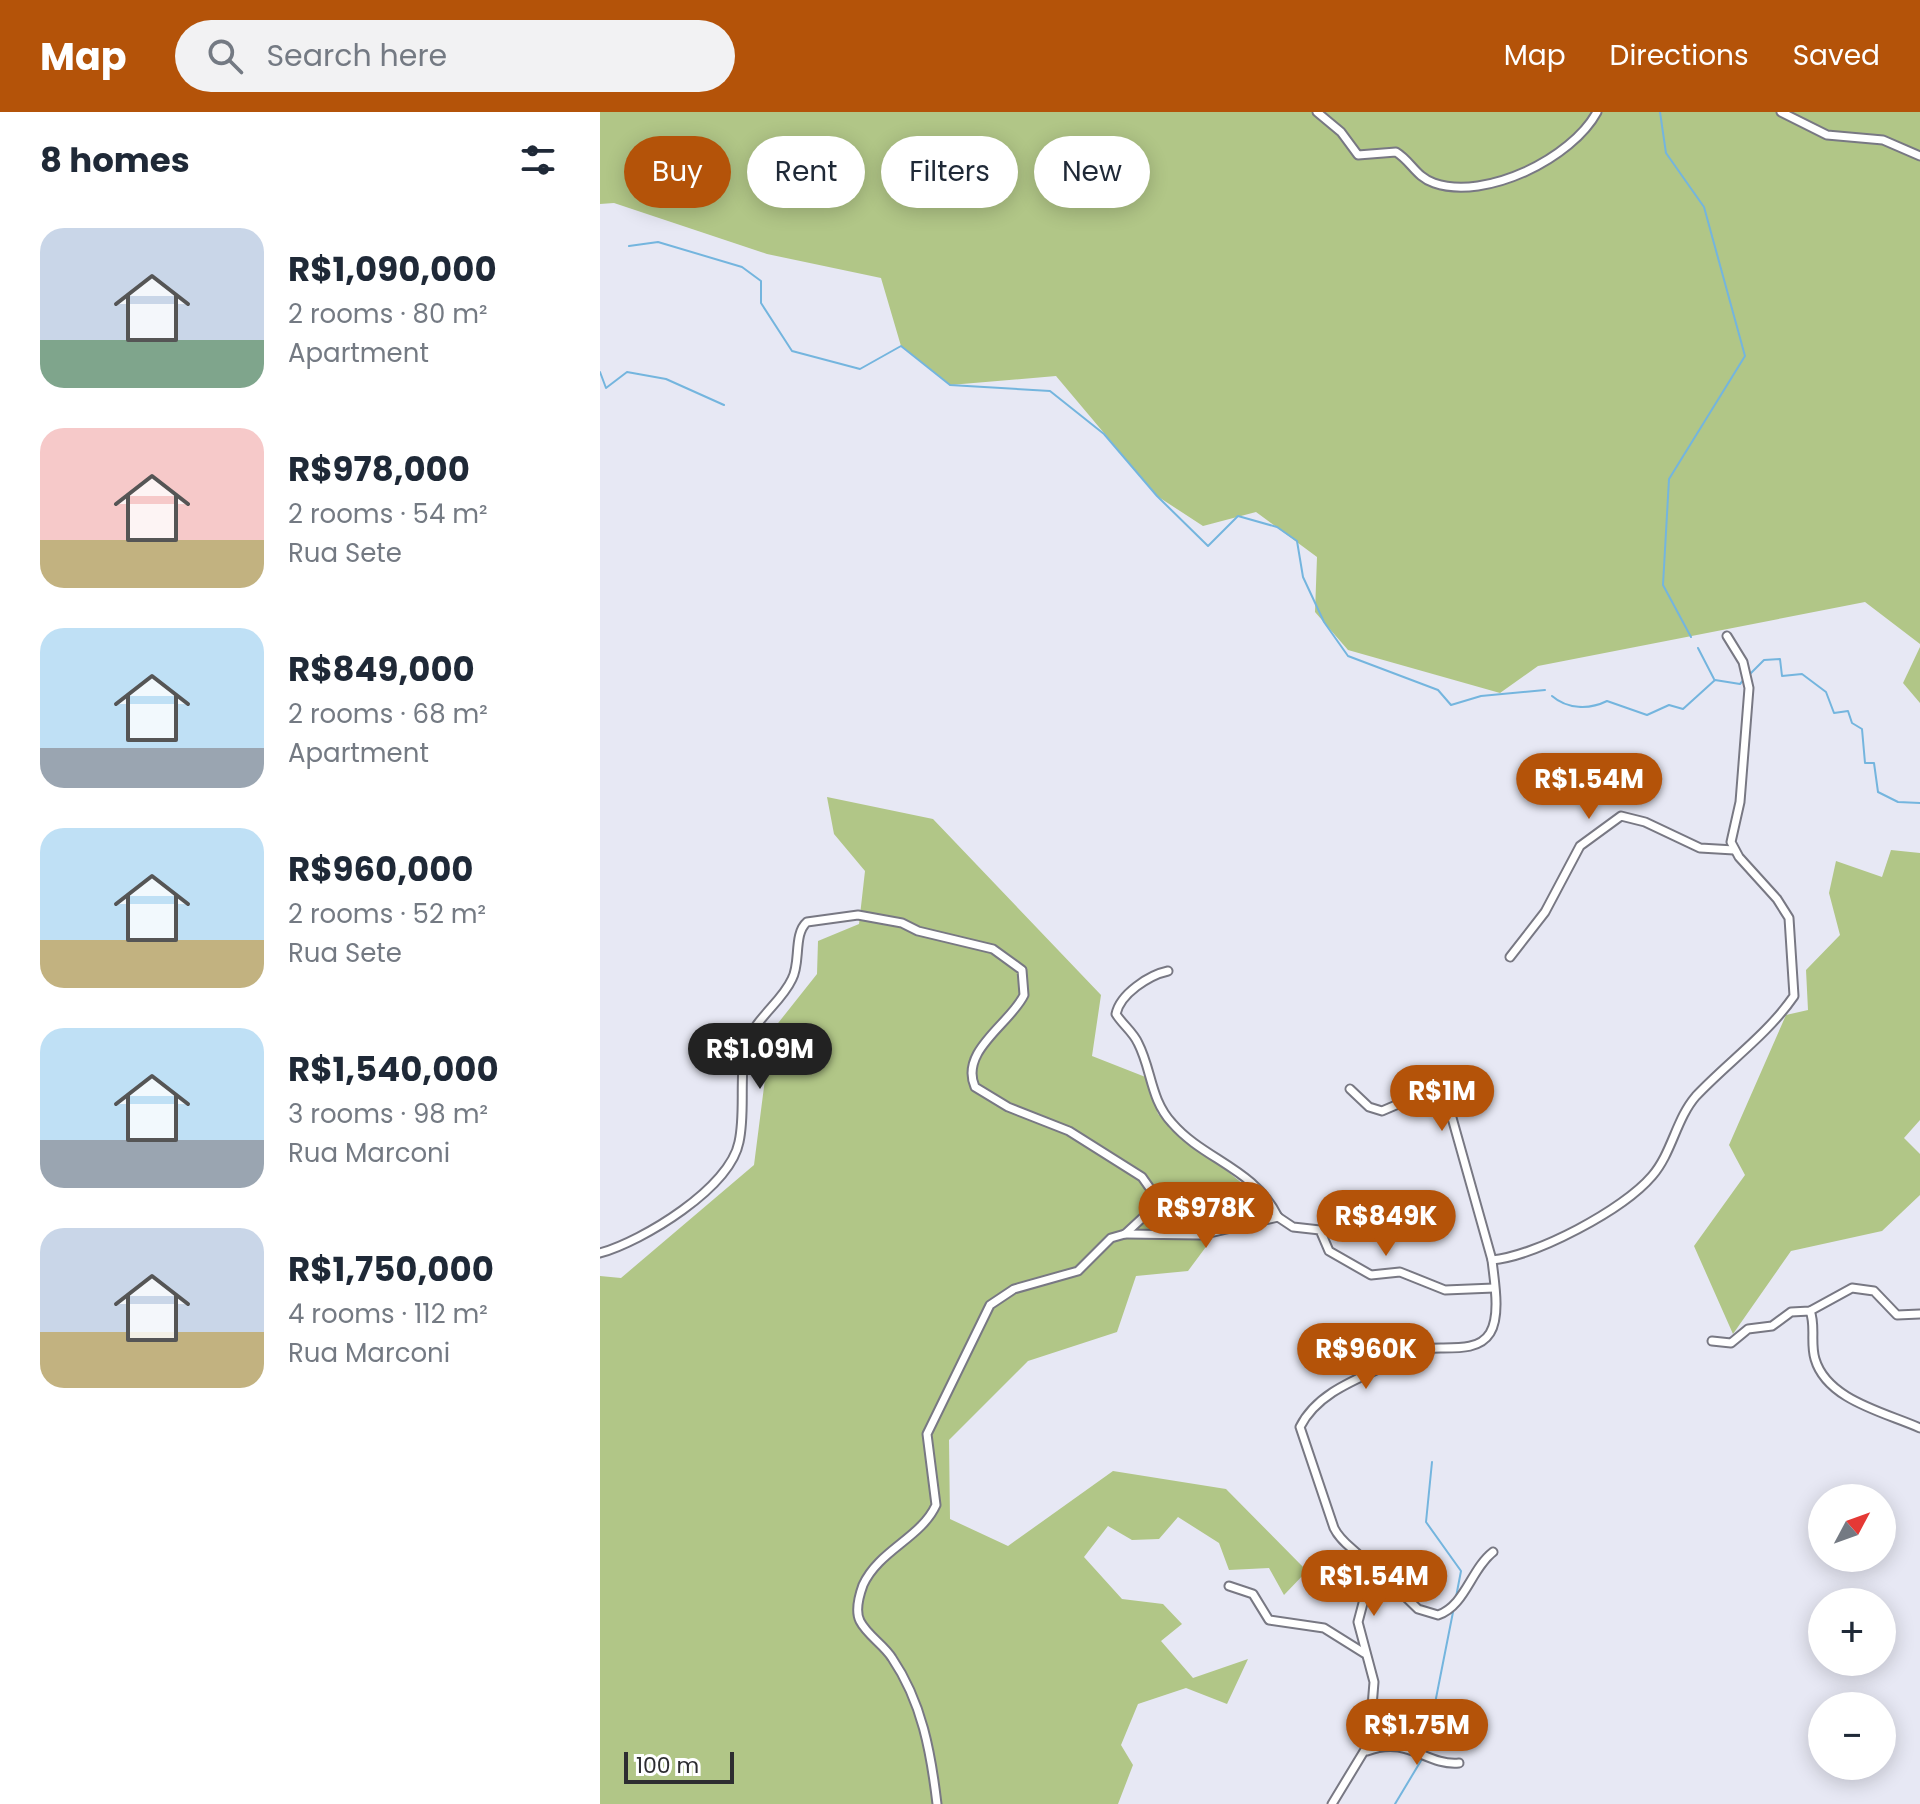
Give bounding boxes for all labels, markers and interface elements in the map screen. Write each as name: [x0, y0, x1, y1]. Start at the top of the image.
search box: [175, 20, 735, 92]
text: Map: [40, 30, 127, 83]
icon: search: [203, 34, 247, 78]
text: Search here: [267, 34, 447, 77]
text: Map: [1504, 36, 1566, 75]
text: Directions: [1610, 36, 1749, 75]
text: Saved: [1793, 36, 1880, 75]
text: 8 homes: [40, 136, 190, 184]
chip: Buy: [624, 136, 731, 208]
chip: Rent: [747, 136, 865, 208]
chip: Filters: [881, 136, 1018, 208]
chip: New: [1034, 136, 1150, 208]
icon: filters: [516, 138, 560, 182]
text: R$1,090,000: [288, 245, 497, 293]
icon: home: [104, 260, 200, 356]
text: 2 rooms · 80 m²: [288, 296, 488, 332]
text: Apartment: [288, 335, 429, 371]
text: R$978,000: [288, 445, 470, 493]
icon: home: [104, 460, 200, 556]
text: 2 rooms · 54 m²: [288, 496, 488, 532]
text: Rua Sete: [288, 535, 402, 571]
text: R$849,000: [288, 645, 475, 693]
icon: home: [104, 660, 200, 756]
text: 2 rooms · 68 m²: [288, 696, 488, 732]
text: Apartment: [288, 735, 429, 771]
pin: R$1.54M: [1515, 753, 1663, 821]
text: R$1.54M: [1534, 761, 1644, 797]
text: R$960,000: [288, 845, 474, 893]
icon: home: [104, 860, 200, 956]
text: 2 rooms · 52 m²: [288, 896, 486, 932]
text: Rua Sete: [288, 935, 402, 971]
pin: R$1.09M: [686, 1023, 834, 1091]
text: R$1.09M: [706, 1031, 814, 1067]
text: R$1,540,000: [288, 1045, 499, 1093]
icon: home: [104, 1060, 200, 1156]
pin: R$1M: [1395, 1065, 1489, 1133]
text: R$1M: [1408, 1073, 1476, 1109]
text: 3 rooms · 98 m²: [288, 1096, 488, 1132]
text: Rua Marconi: [288, 1135, 450, 1171]
pin: R$978K: [1141, 1182, 1271, 1250]
text: R$978K: [1157, 1190, 1255, 1226]
pin: R$849K: [1321, 1190, 1451, 1258]
text: R$849K: [1335, 1198, 1437, 1234]
text: R$1,750,000: [288, 1245, 494, 1293]
icon: home: [104, 1260, 200, 1356]
text: 4 rooms · 112 m²: [288, 1296, 488, 1332]
pin: R$960K: [1301, 1323, 1431, 1391]
text: R$960K: [1315, 1331, 1417, 1367]
text: Rua Marconi: [288, 1335, 450, 1371]
north arrow: [1808, 1484, 1896, 1572]
map controls: [1808, 1484, 1896, 1780]
pin: R$1.54M: [1300, 1550, 1448, 1618]
text: R$1.54M: [1319, 1558, 1429, 1594]
button: +: [1808, 1588, 1896, 1676]
button: −: [1808, 1692, 1896, 1780]
pin: R$1.75M: [1343, 1699, 1491, 1767]
text: R$1.75M: [1364, 1707, 1470, 1743]
scale bar: [624, 1748, 734, 1784]
text: 100 m: [636, 1750, 699, 1781]

